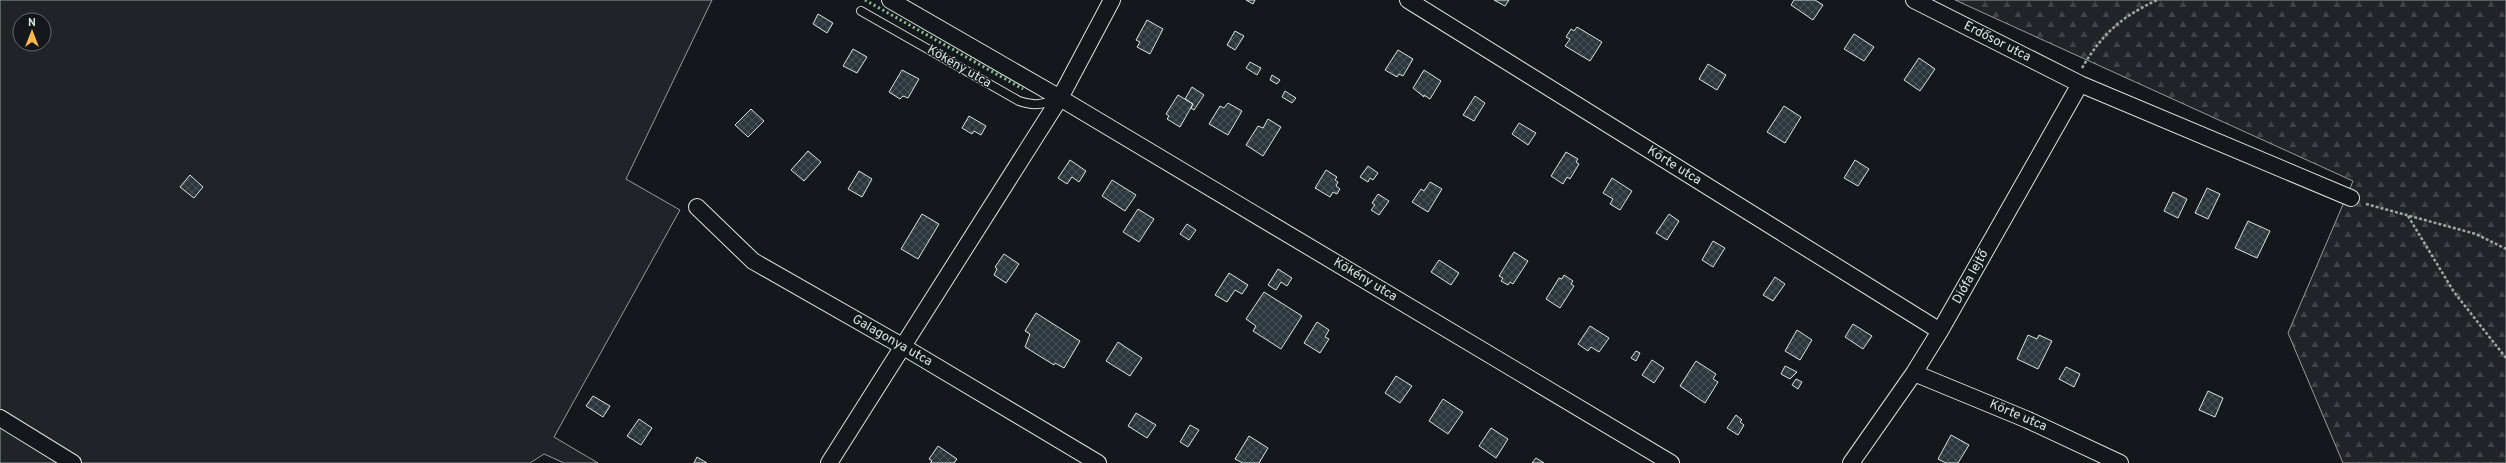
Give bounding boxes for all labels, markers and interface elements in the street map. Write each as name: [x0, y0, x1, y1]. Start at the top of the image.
north arrow: [12, 12, 52, 52]
text: N: [28, 16, 36, 30]
street label: Erdősor utca: [1961, 18, 2033, 66]
street label: Kökény utca: [924, 42, 994, 92]
street label: Körte utca: [1644, 143, 1704, 189]
street label: Diófa lejtő: [1950, 247, 1993, 307]
street label: Kökény utca: [1330, 255, 1400, 305]
street label: Galagonya utca: [849, 312, 935, 370]
street label: Körte utca: [1987, 397, 2049, 435]

